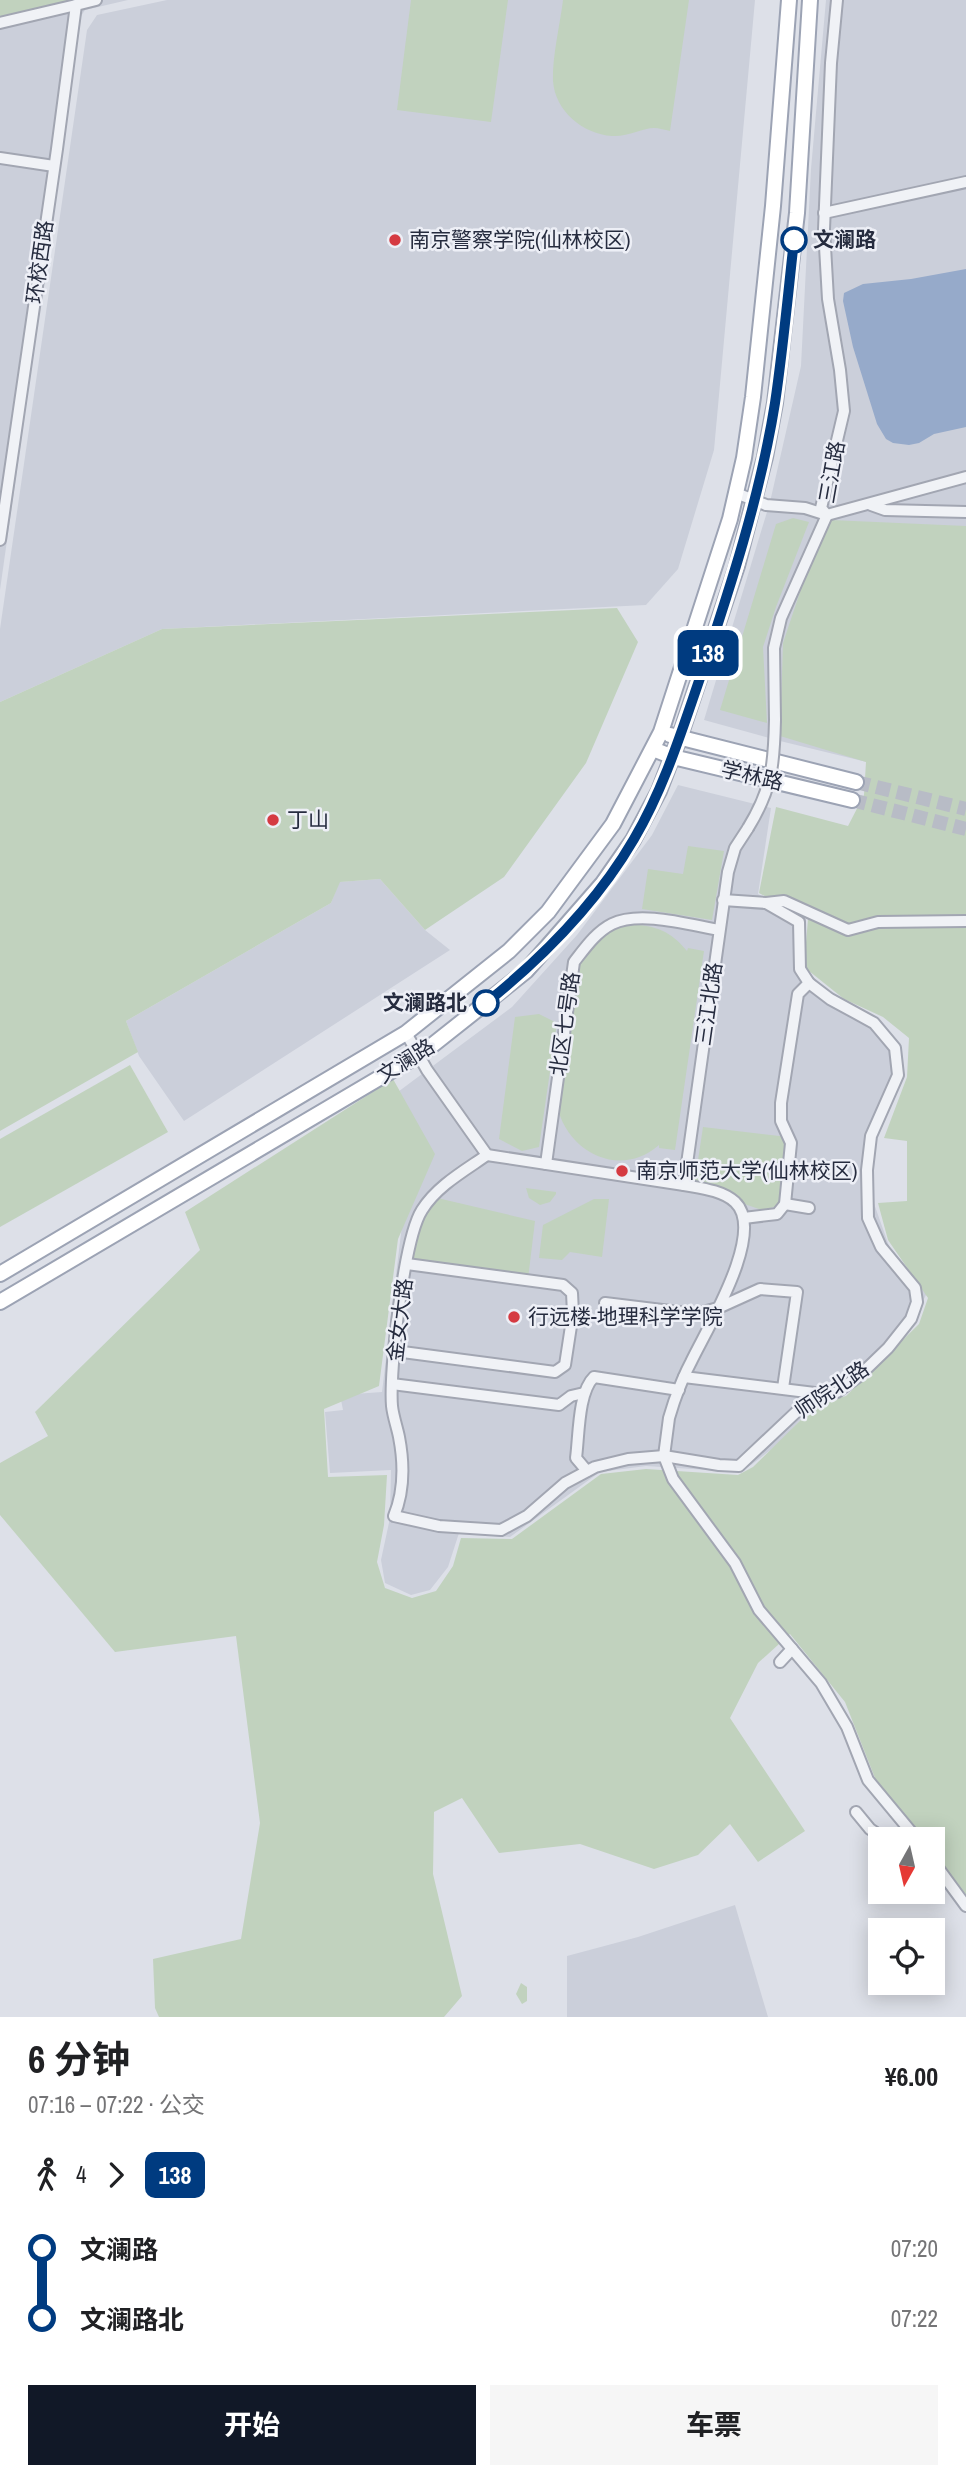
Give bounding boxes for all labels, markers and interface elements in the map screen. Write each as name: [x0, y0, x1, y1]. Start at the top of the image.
street label: 环校西路: [19, 218, 60, 306]
place label: 南京警察学院(仙林校区): [409, 225, 630, 254]
place label: 文澜路: [813, 225, 876, 254]
marker: 文澜路: [781, 227, 807, 253]
marker: 南京警察学院(仙林校区): [387, 232, 403, 248]
street label: 三江路: [812, 438, 851, 505]
line badge: 138: [668, 630, 748, 676]
text: 138: [692, 637, 724, 669]
street label: 学林路: [718, 754, 786, 797]
place label: 丁山: [287, 805, 329, 834]
marker: 丁山: [265, 812, 281, 828]
street label: 三江北路: [688, 960, 729, 1048]
street label: 北区七号路: [543, 970, 586, 1078]
place label: 文澜路北: [383, 988, 467, 1017]
marker: 文澜路北: [473, 990, 499, 1016]
street label: 文澜路: [371, 1032, 440, 1090]
place label: 南京师范大学(仙林校区): [636, 1156, 857, 1185]
marker: 南京师范大学(仙林校区): [614, 1163, 630, 1179]
street label: 金女大路: [380, 1276, 419, 1363]
place label: 行远楼-地理科学学院: [528, 1302, 723, 1331]
marker: 行远楼-地理科学学院: [506, 1309, 522, 1325]
street label: 师院北路: [789, 1354, 875, 1425]
north arrow: [868, 1827, 945, 1904]
map controls: [868, 1827, 945, 1995]
button: locate: [868, 1918, 945, 1995]
text: 6 分钟: [28, 2034, 130, 2085]
text: ¥6.00: [885, 2059, 938, 2094]
text: 07:16 – 07:22 · 公交: [28, 2089, 205, 2120]
icon: walk: [28, 2156, 66, 2194]
icon: forward: [97, 2156, 135, 2194]
text: 4: [76, 2159, 87, 2190]
text: 138: [159, 2159, 191, 2191]
text: 文澜路: [80, 2232, 158, 2267]
text: 07:20: [891, 2233, 938, 2264]
text: 文澜路北: [80, 2302, 184, 2337]
text: 07:22: [891, 2303, 938, 2334]
button: 开始: [28, 2385, 476, 2465]
button: 车票: [490, 2385, 938, 2465]

